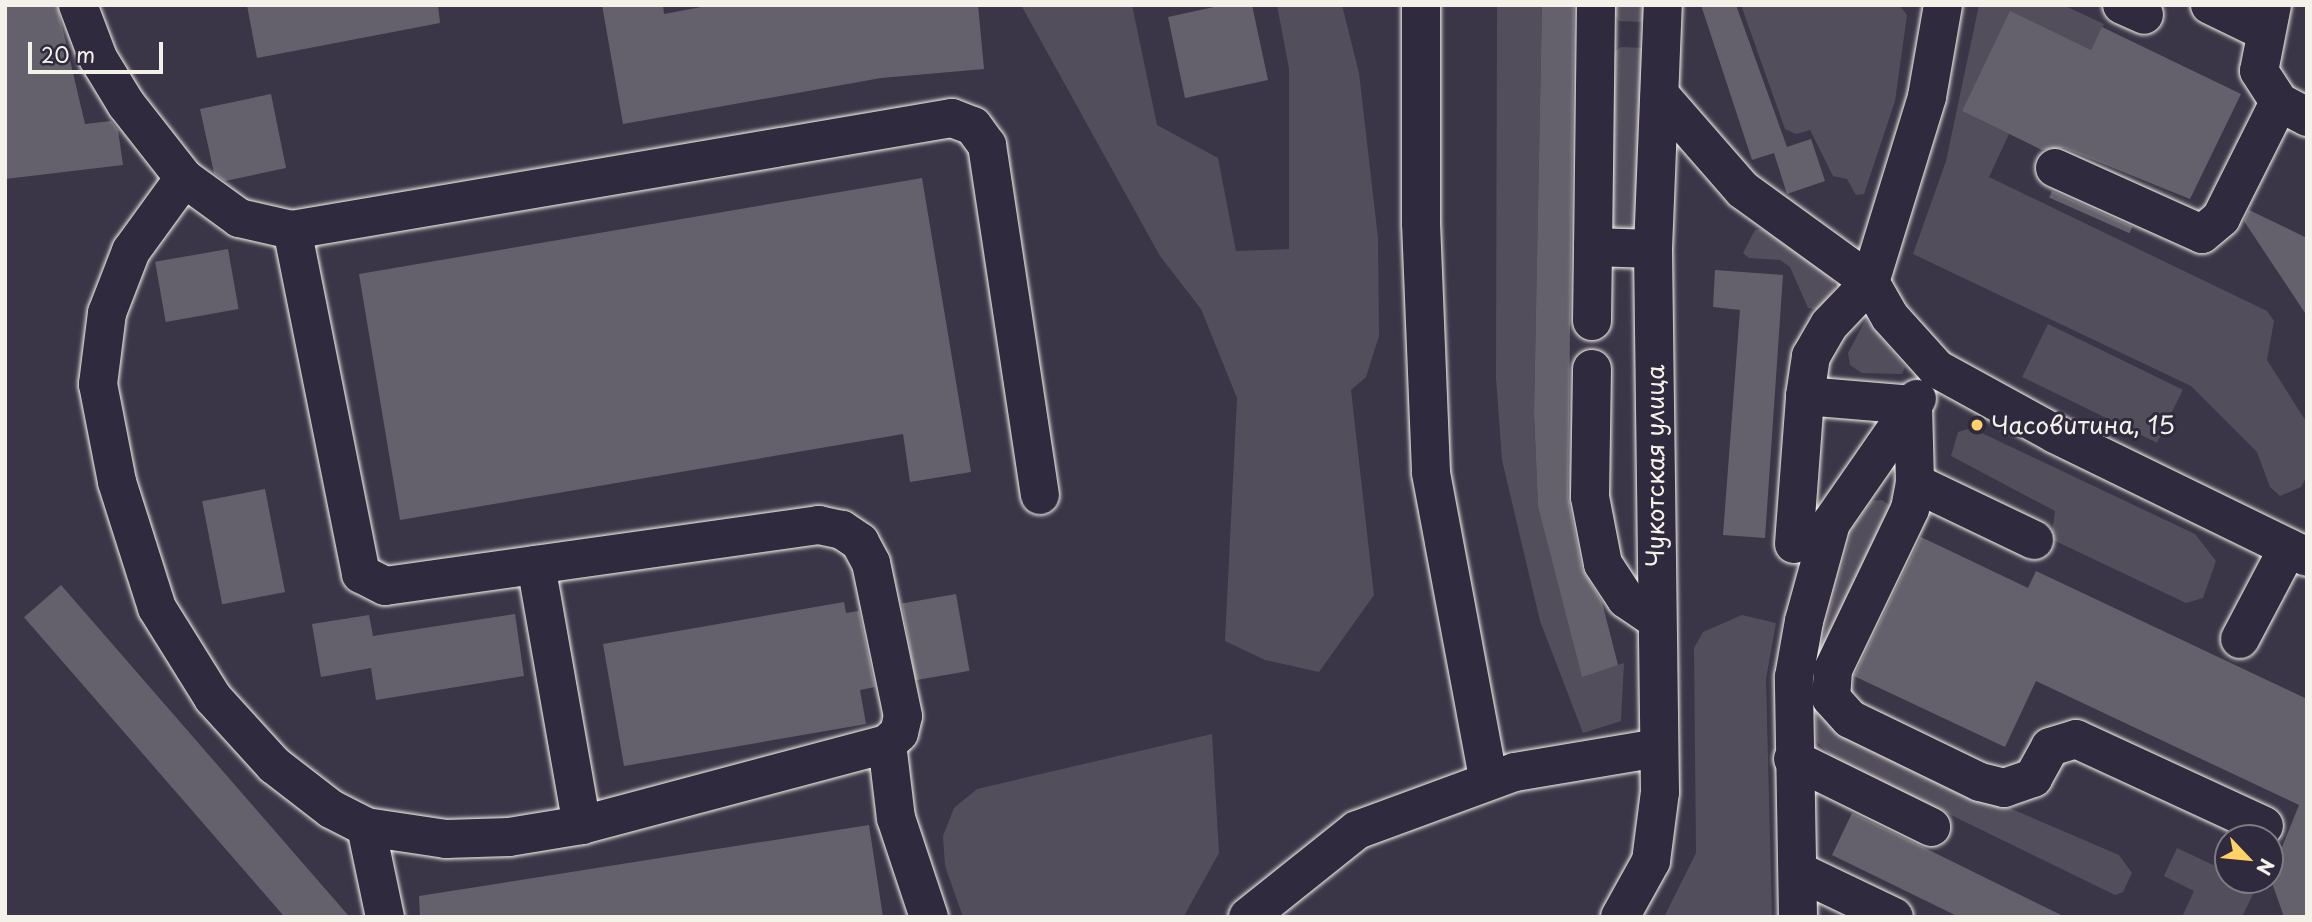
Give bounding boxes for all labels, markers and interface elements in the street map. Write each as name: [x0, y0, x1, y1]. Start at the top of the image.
scale bar: [32, 28, 166, 72]
text: 20 m: [41, 38, 95, 70]
street label: Чукотская улица: [1641, 364, 1669, 568]
place label: Часовитина, 15: [1991, 411, 2174, 439]
marker: Часовитина, 15: [1969, 417, 1985, 433]
north arrow: [2214, 824, 2284, 894]
text: N: [2250, 854, 2282, 880]

